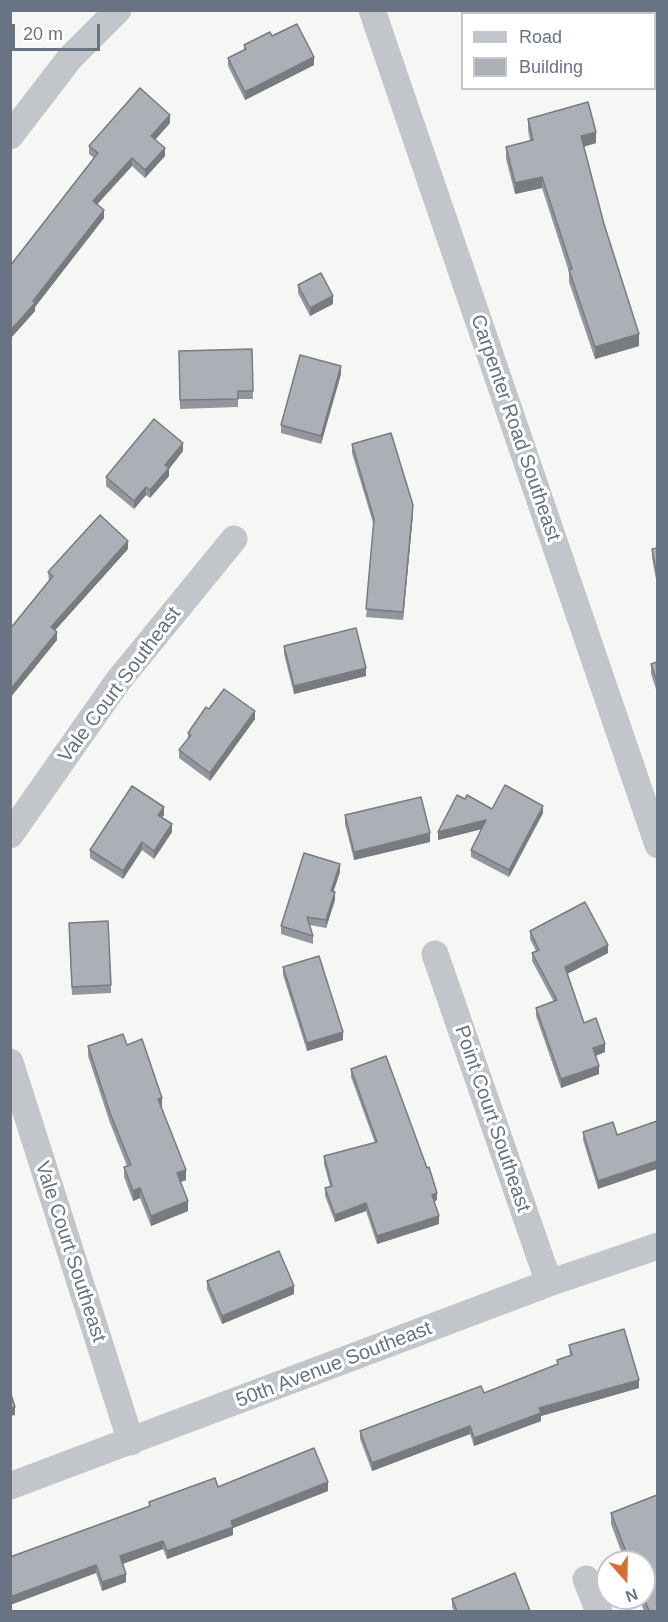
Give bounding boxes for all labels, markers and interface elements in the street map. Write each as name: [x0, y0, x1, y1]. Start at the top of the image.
scale bar: [15, 12, 104, 50]
legend: [461, 12, 656, 90]
text: 20 m: [23, 24, 63, 44]
text: Road: [519, 27, 562, 47]
text: Building: [519, 57, 583, 77]
street label: Carpenter Road Southeast: [465, 312, 565, 544]
street label: Vale Court Southeast: [54, 602, 186, 768]
street label: Point Court Southeast: [449, 1023, 535, 1215]
street label: Vale Court Southeast: [29, 1159, 111, 1345]
street label: 50th Avenue Southeast: [233, 1317, 435, 1413]
north arrow: [596, 1550, 656, 1610]
text: N: [623, 1586, 640, 1605]

